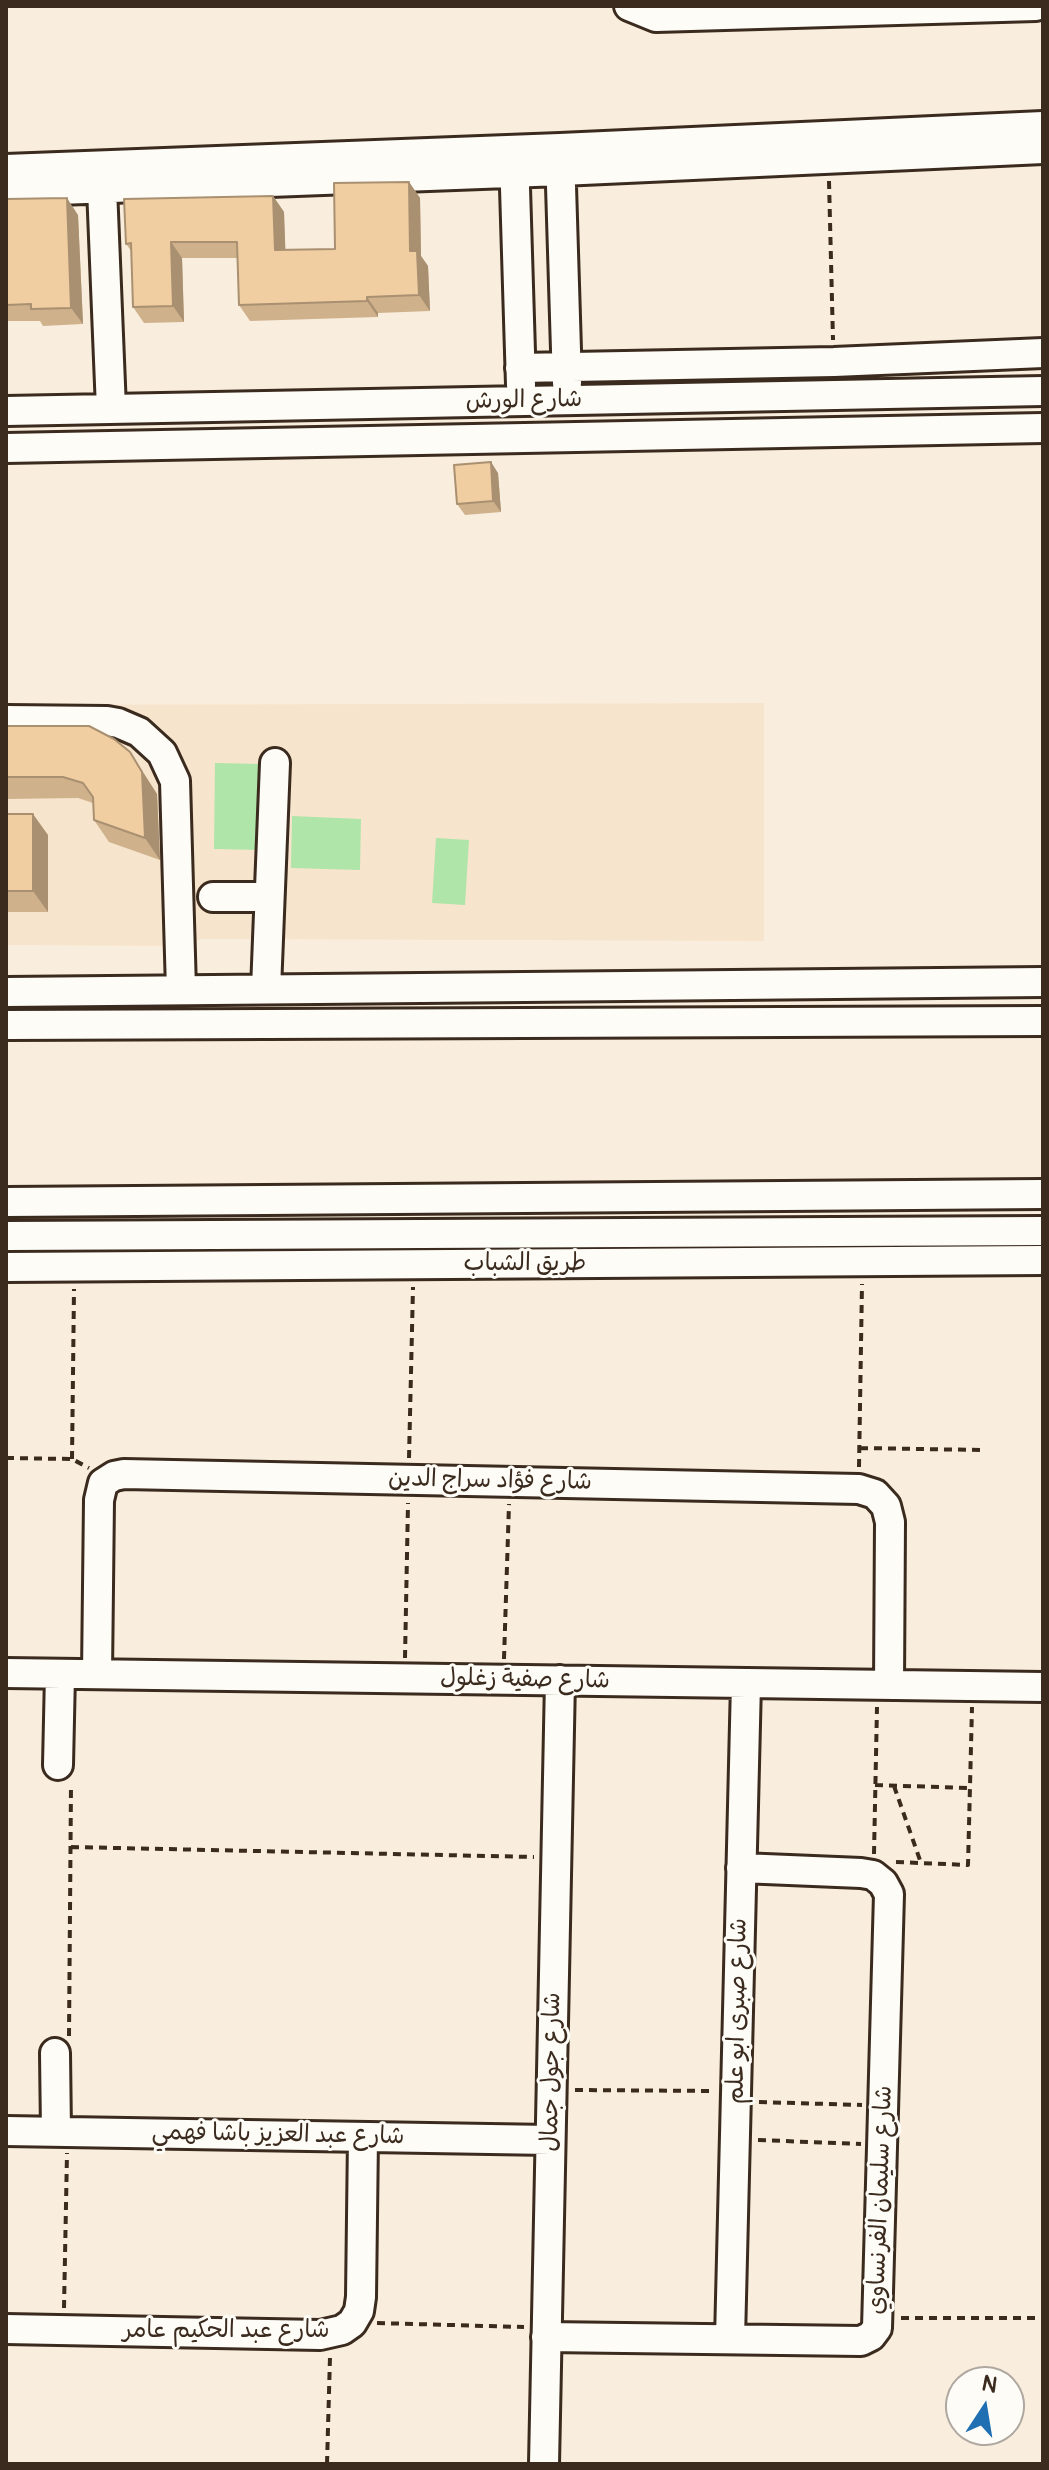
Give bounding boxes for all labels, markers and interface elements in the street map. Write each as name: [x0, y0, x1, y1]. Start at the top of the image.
street label: شارع الورش: [465, 386, 583, 416]
street label: طريق الشباب: [464, 1250, 586, 1278]
street label: شارع فؤاد سراج الدين: [388, 1465, 592, 1497]
street label: شارع صفية زغلول: [440, 1664, 610, 1696]
street label: شارع صبرى ابو علم: [722, 1918, 754, 2104]
street label: شارع جول جمال: [536, 1992, 568, 2152]
street label: شارع سليمان الفرنساوي: [863, 2085, 899, 2315]
street label: شارع عبد العزيز باشا فهمي: [151, 2118, 405, 2152]
street label: شارع عبد الحكيم عامر: [122, 2317, 330, 2345]
north arrow: [945, 2366, 1025, 2446]
text: N: [979, 2369, 1000, 2400]

